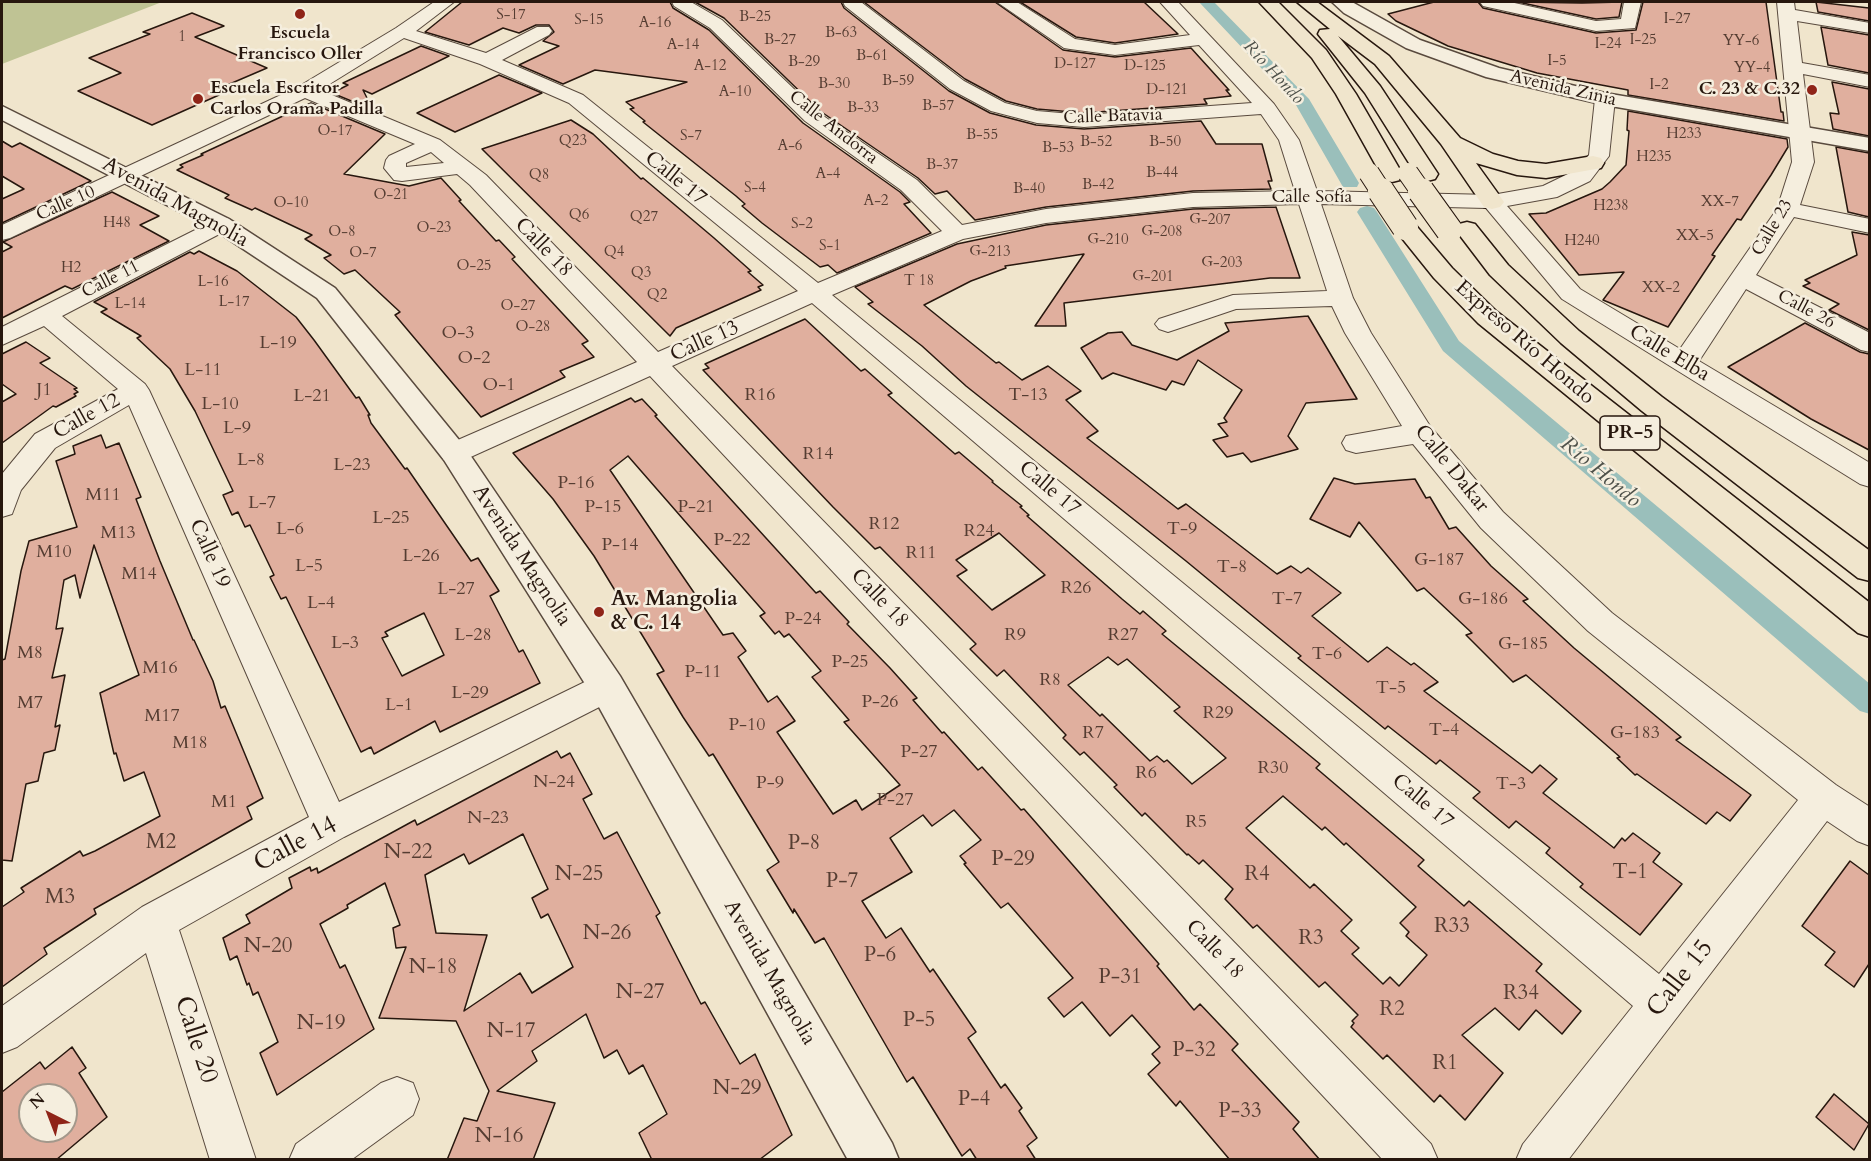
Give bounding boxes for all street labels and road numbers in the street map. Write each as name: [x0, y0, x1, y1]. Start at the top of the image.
street label: Avenida Zinia: [1508, 66, 1618, 112]
street label: Calle Andorra: [784, 87, 882, 169]
street label: Calle Batavia: [1063, 104, 1163, 130]
street label: Calle 17: [639, 146, 711, 212]
street label: Avenida Magnolia: [98, 152, 252, 254]
street label: Calle 10: [33, 181, 99, 227]
street label: Calle Sofía: [1272, 187, 1352, 209]
street label: Calle 23: [1748, 196, 1798, 260]
street label: Calle 18: [509, 213, 577, 283]
street label: Calle 11: [78, 256, 144, 304]
street label: Expreso Río Hondo: [1449, 276, 1599, 410]
street label: Calle 26: [1773, 286, 1839, 334]
street label: Calle 13: [667, 316, 743, 368]
street label: Calle Elba: [1624, 320, 1714, 388]
street label: Calle 12: [49, 388, 125, 446]
road number: PR-5: [1600, 416, 1660, 450]
street label: Calle Dakar: [1408, 420, 1494, 518]
street label: Calle 17: [1013, 456, 1085, 522]
street label: Avenida Magnolia: [466, 481, 576, 631]
street label: Calle 19: [183, 516, 235, 592]
street label: Calle 18: [845, 564, 913, 634]
street label: Calle 17: [1386, 769, 1458, 835]
street label: Calle 14: [249, 810, 343, 880]
street label: Avenida Magnolia: [717, 896, 821, 1050]
street label: Calle 18: [1180, 915, 1248, 985]
street label: Calle 15: [1641, 934, 1721, 1024]
street label: Calle 20: [166, 992, 224, 1088]

